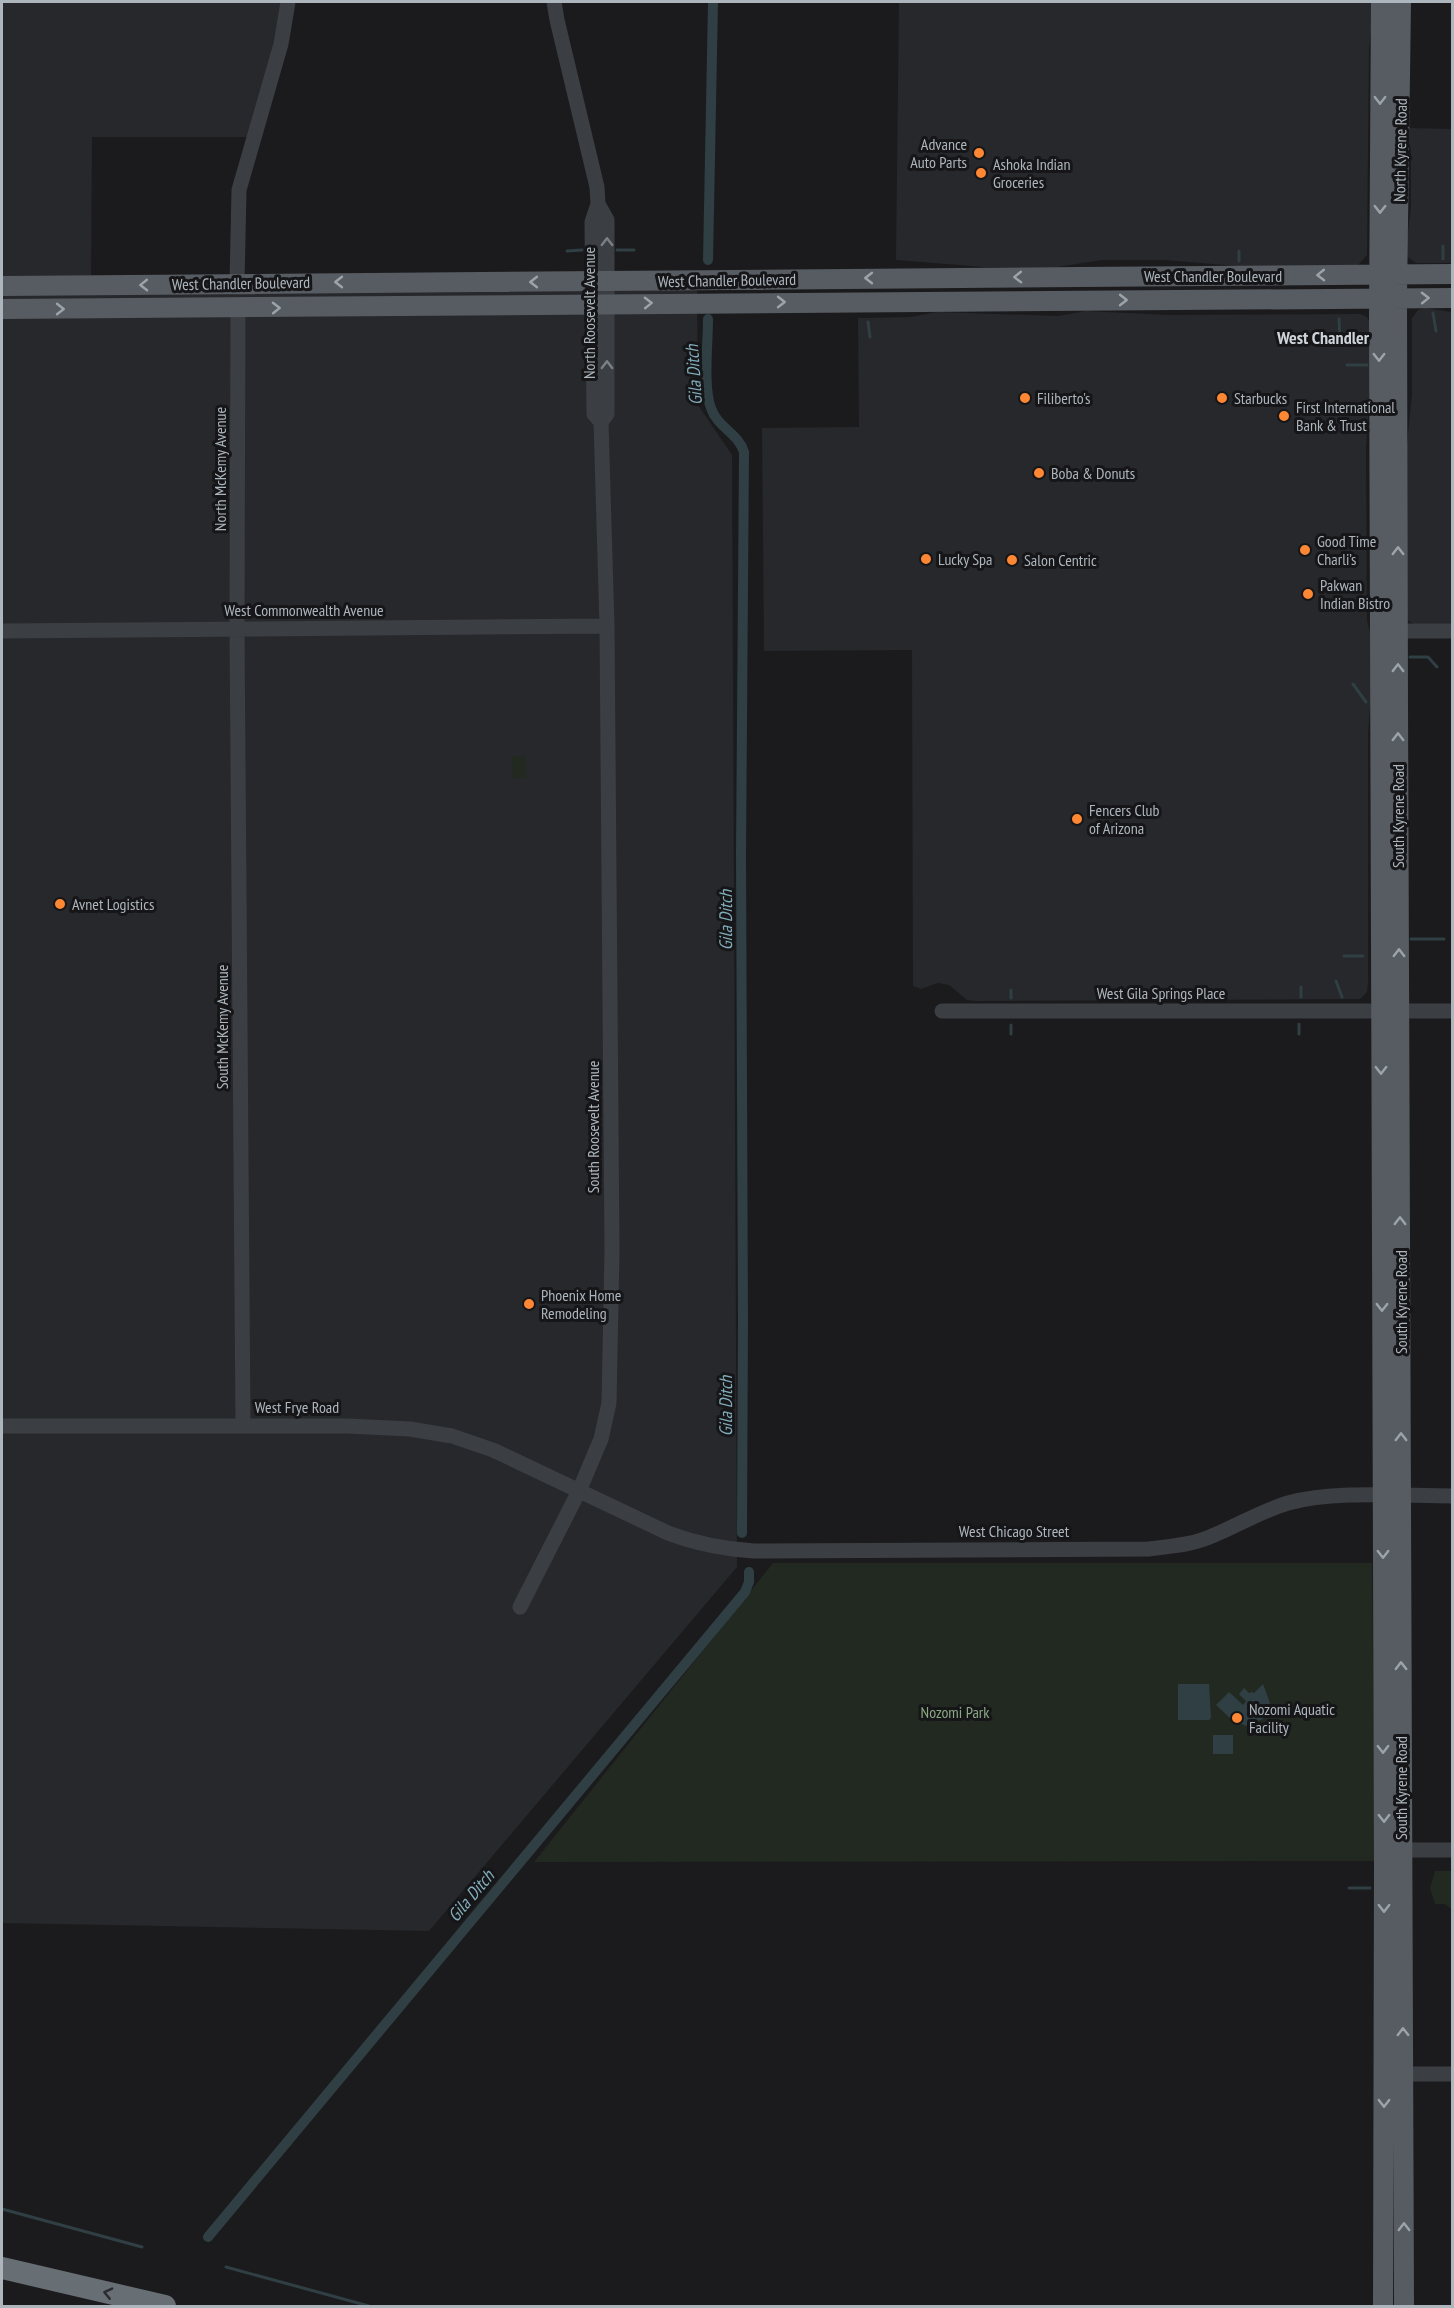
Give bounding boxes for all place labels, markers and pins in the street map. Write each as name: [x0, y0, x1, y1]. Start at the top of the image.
place label: Advance Auto Parts: [910, 134, 967, 172]
marker: Advance Auto Parts: [972, 146, 986, 160]
place label: Ashoka Indian Groceries: [993, 154, 1071, 192]
marker: Ashoka Indian Groceries: [974, 166, 988, 180]
place label: Filiberto's: [1037, 388, 1091, 408]
place label: Starbucks: [1234, 388, 1287, 408]
marker: Filiberto's: [1018, 391, 1032, 405]
marker: Starbucks: [1215, 391, 1229, 405]
place label: First International Bank & Trust: [1296, 397, 1395, 435]
marker: First International Bank & Trust: [1277, 409, 1291, 423]
place label: Boba & Donuts: [1051, 463, 1135, 483]
marker: Boba & Donuts: [1032, 466, 1046, 480]
place label: Good Time Charli’s: [1317, 531, 1376, 569]
marker: Good Time Charli’s: [1298, 543, 1312, 557]
place label: Lucky Spa: [938, 549, 992, 569]
place label: Salon Centric: [1024, 550, 1097, 570]
marker: Lucky Spa: [919, 552, 933, 566]
marker: Salon Centric: [1005, 553, 1019, 567]
place label: Pakwan Indian Bistro: [1320, 575, 1390, 613]
marker: Pakwan Indian Bistro: [1301, 587, 1315, 601]
place label: Fencers Club of Arizona: [1089, 800, 1159, 838]
marker: Fencers Club of Arizona: [1070, 812, 1084, 826]
place label: Avnet Logistics: [72, 894, 154, 914]
marker: Avnet Logistics: [53, 897, 67, 911]
place label: Phoenix Home Remodeling: [541, 1285, 621, 1323]
marker: Phoenix Home Remodeling: [522, 1297, 536, 1311]
place label: Nozomi Aquatic Facility: [1249, 1699, 1335, 1737]
marker: Nozomi Aquatic Facility: [1230, 1711, 1244, 1725]

